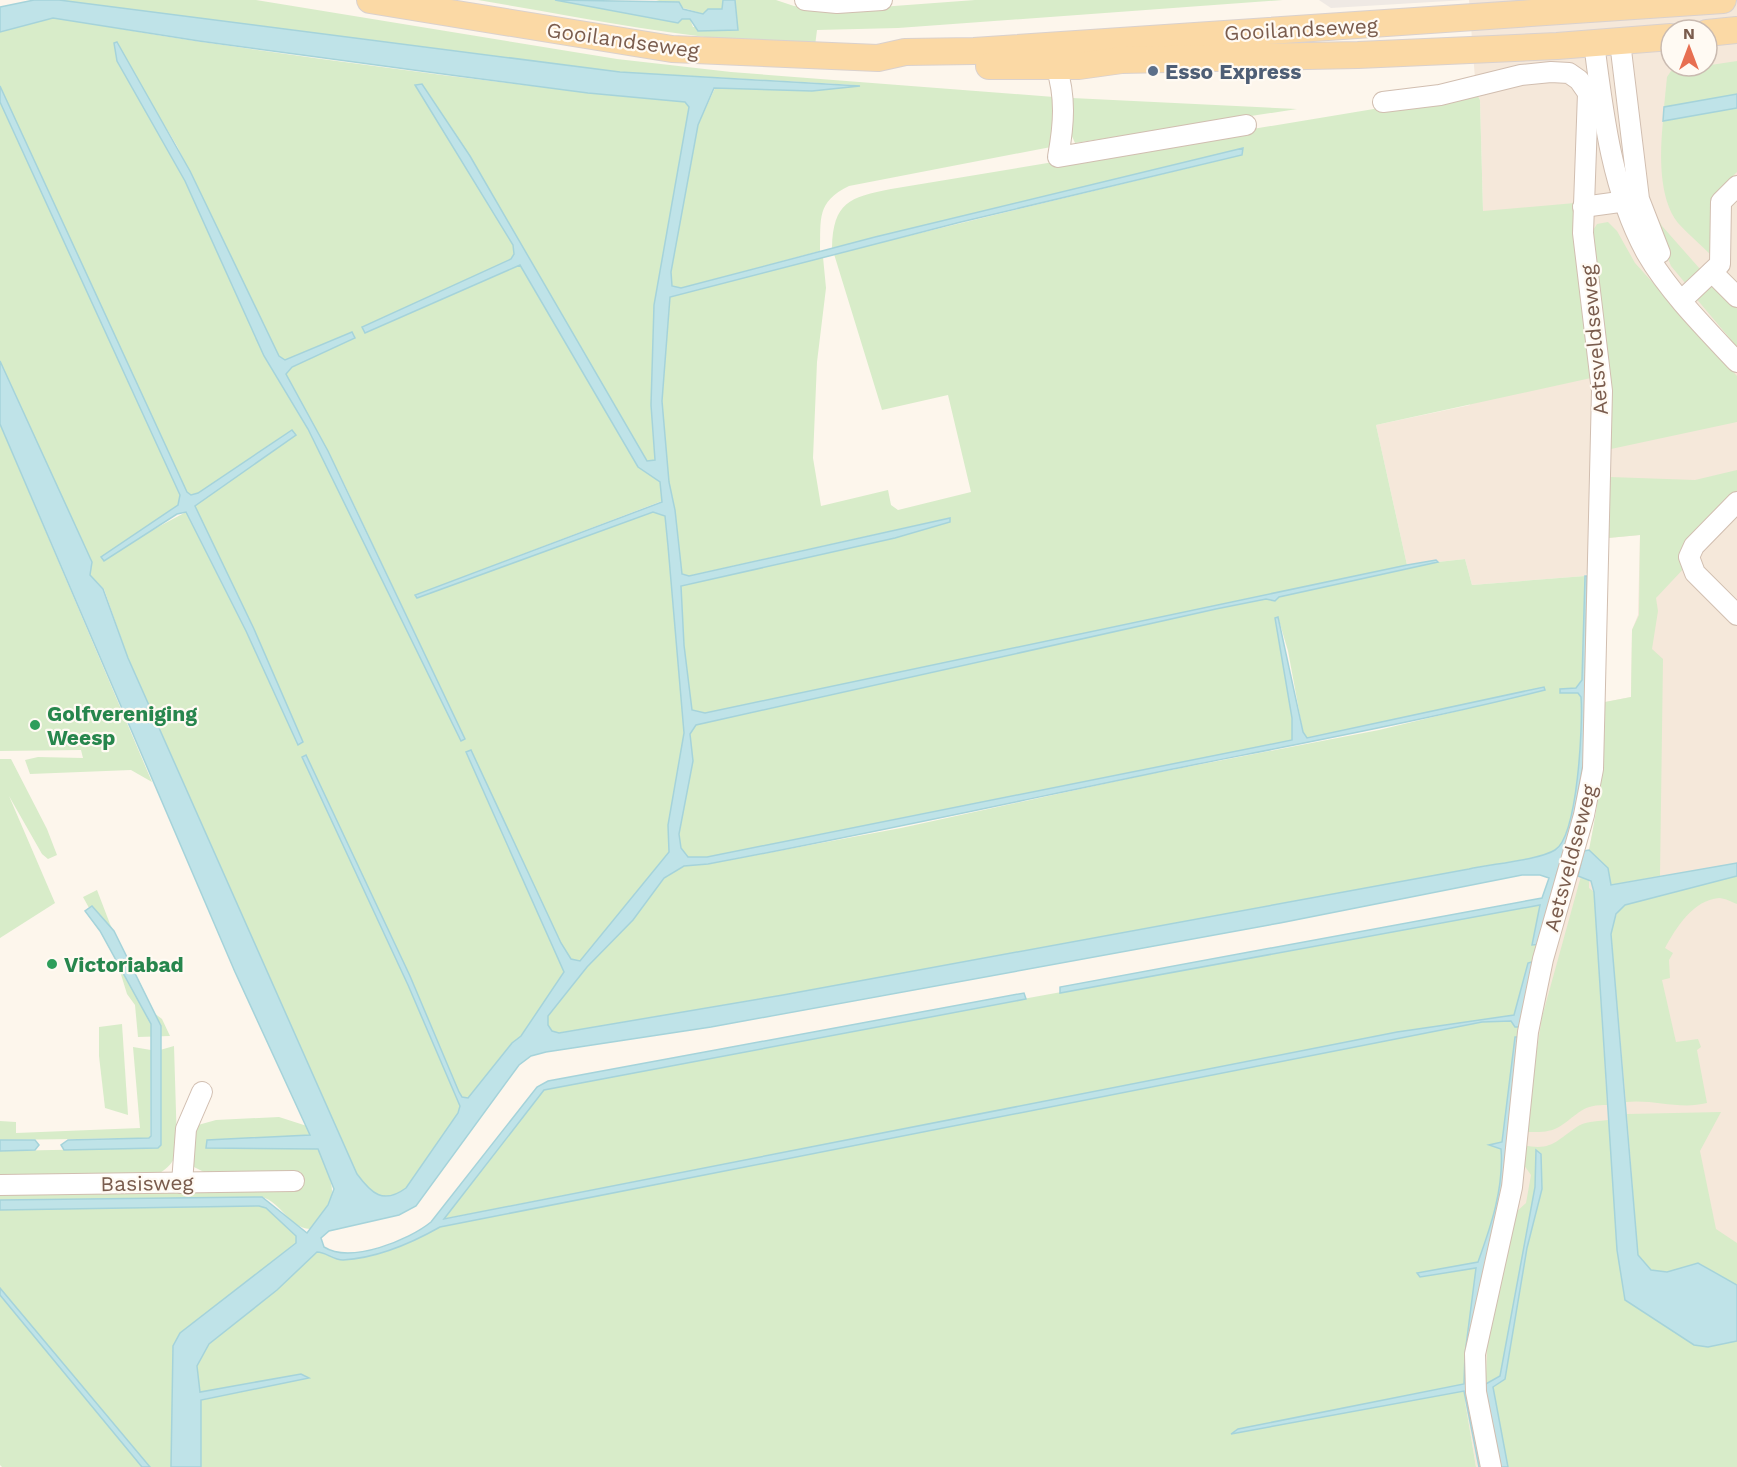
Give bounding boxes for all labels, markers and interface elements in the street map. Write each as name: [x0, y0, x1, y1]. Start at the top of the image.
street label: Gooilandseweg: [1223, 12, 1379, 46]
street label: Gooilandseweg: [545, 17, 702, 63]
north arrow: [1659, 18, 1719, 78]
text: N: [1683, 24, 1695, 43]
place label: Esso Express: [1165, 59, 1301, 84]
marker: Esso Express: [1146, 64, 1160, 78]
street label: Aetsveldseweg: [1575, 263, 1613, 416]
place label: Golfvereniging Weesp: [47, 701, 197, 750]
marker: Golfvereniging Weesp: [28, 718, 42, 732]
street label: Aetsveldseweg: [1538, 781, 1602, 934]
place label: Victoriabad: [64, 952, 184, 977]
marker: Victoriabad: [45, 957, 59, 971]
street label: Basisweg: [100, 1170, 195, 1196]

